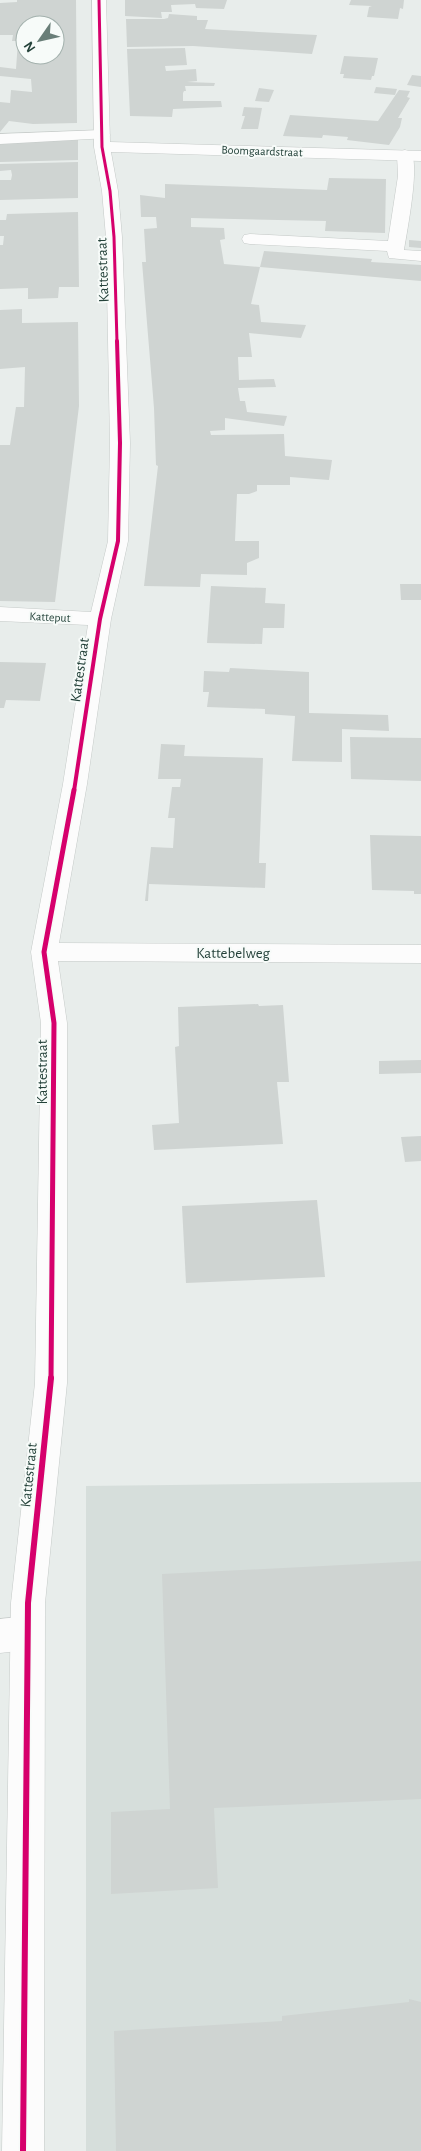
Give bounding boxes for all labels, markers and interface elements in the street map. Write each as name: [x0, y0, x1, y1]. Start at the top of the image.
north arrow: [15, 15, 65, 65]
text: N: [22, 39, 39, 55]
street label: Boomgaardstraat: [221, 144, 303, 158]
street label: Kattestraat: [94, 237, 112, 303]
street label: Katteput: [29, 610, 71, 624]
street label: Kattestraat: [68, 637, 92, 703]
street label: Kattebelweg: [196, 946, 270, 961]
street label: Kattestraat: [35, 1039, 50, 1104]
street label: Kattestraat: [18, 1442, 40, 1508]

